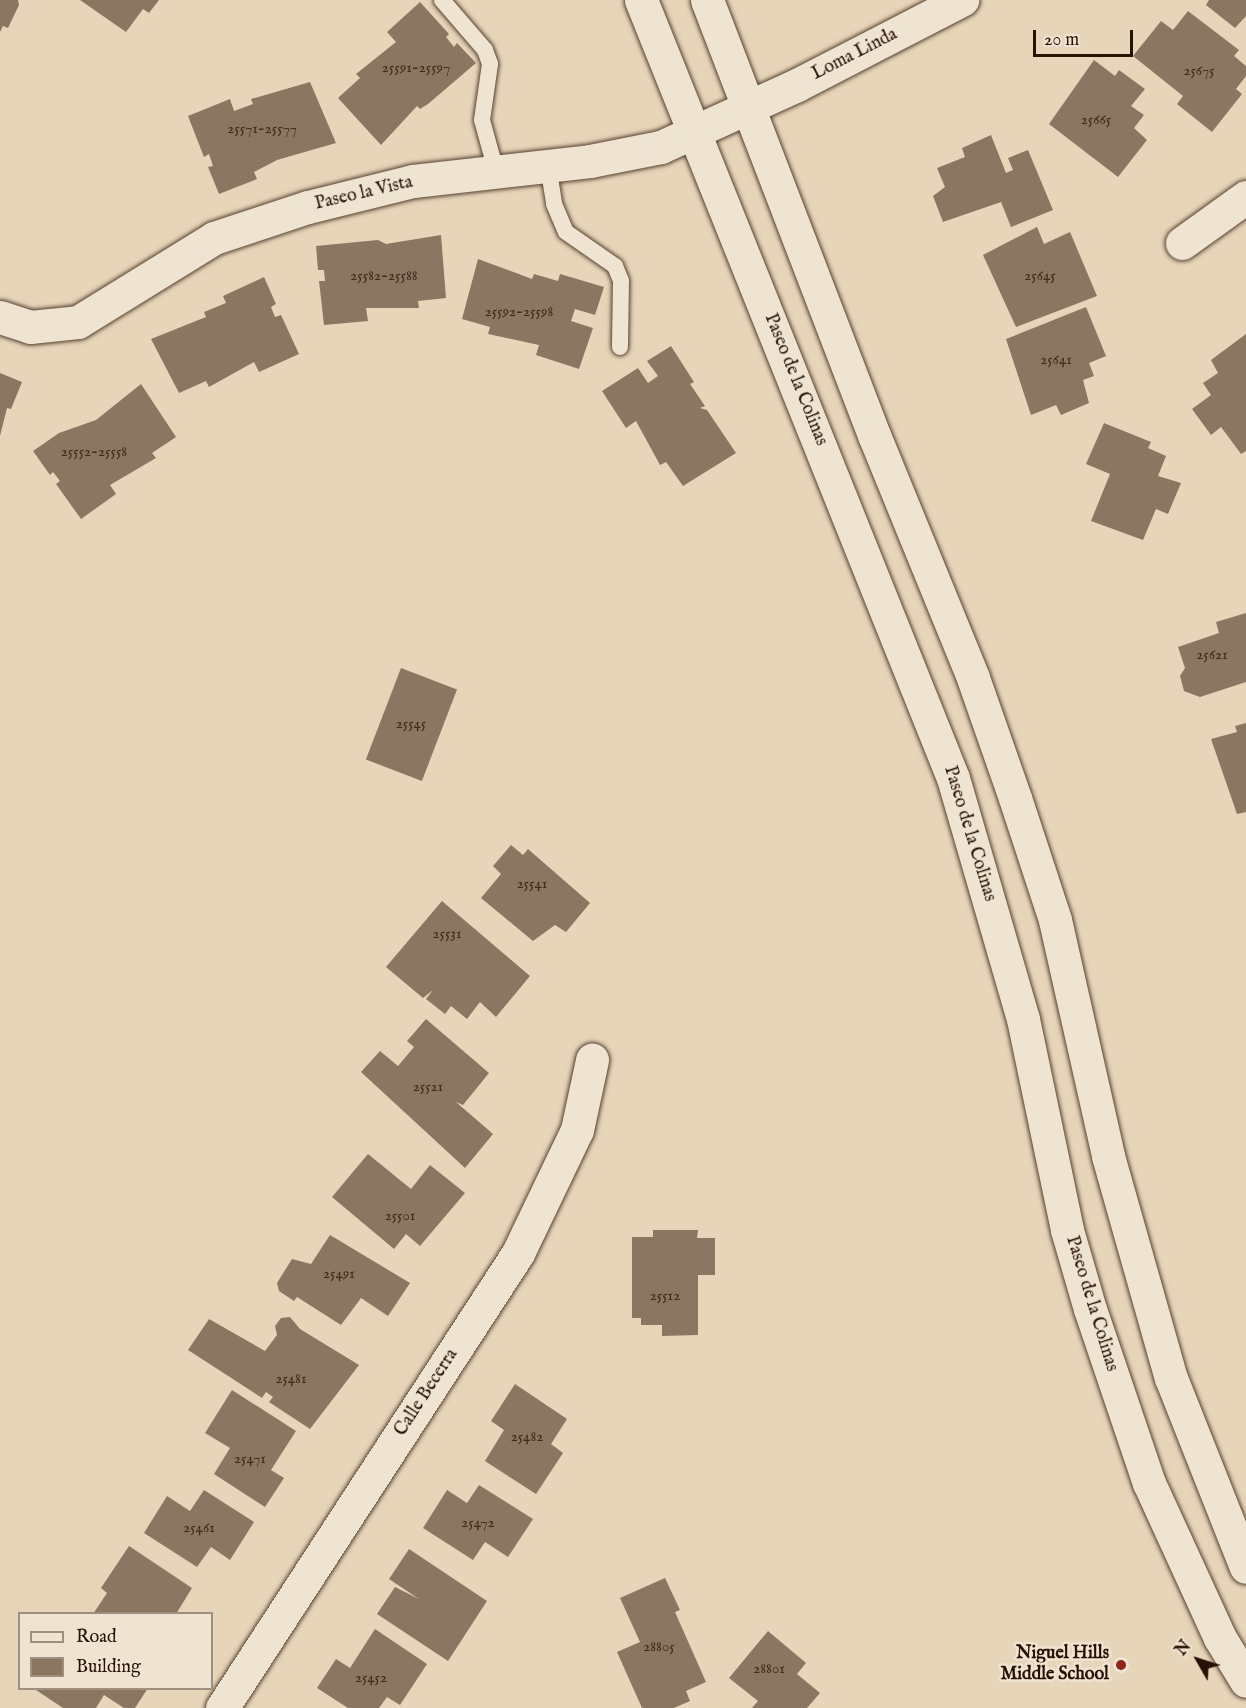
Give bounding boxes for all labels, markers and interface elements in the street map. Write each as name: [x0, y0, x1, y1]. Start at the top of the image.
scale bar: [1036, 18, 1136, 56]
street label: Loma Linda: [809, 24, 901, 86]
text: 20 m: [1044, 29, 1079, 52]
house number: 25591-25597: [382, 59, 450, 77]
house number: 25675: [1183, 62, 1215, 80]
house number: 25665: [1081, 111, 1111, 129]
house number: 25571-25577: [227, 120, 297, 138]
street label: Paseo la Vista: [313, 172, 415, 216]
house number: 25582-25588: [350, 267, 418, 285]
house number: 25645: [1024, 267, 1056, 285]
house number: 25592-25598: [485, 303, 553, 321]
street label: Paseo de la Colinas: [759, 311, 831, 449]
house number: 25641: [1040, 351, 1072, 369]
house number: 25552-25558: [61, 443, 127, 461]
house number: 25621: [1196, 646, 1228, 664]
house number: 25545: [396, 715, 426, 733]
street label: Paseo de la Colinas: [938, 764, 1000, 904]
house number: 25541: [517, 875, 547, 893]
house number: 25531: [432, 925, 462, 943]
house number: 25521: [413, 1078, 443, 1096]
house number: 25501: [385, 1207, 415, 1225]
street label: Paseo de la Colinas: [1060, 1234, 1122, 1374]
house number: 25491: [323, 1265, 355, 1283]
house number: 25512: [650, 1287, 680, 1305]
street label: Calle Becerra: [391, 1345, 463, 1441]
house number: 25481: [275, 1370, 307, 1388]
house number: 25482: [511, 1428, 543, 1446]
house number: 25471: [234, 1450, 266, 1468]
house number: 25472: [461, 1514, 495, 1532]
house number: 25461: [183, 1519, 215, 1537]
legend: [18, 1612, 213, 1690]
text: Road: [76, 1626, 117, 1649]
north arrow: [1168, 1630, 1228, 1690]
text: N: [1172, 1637, 1196, 1660]
house number: 28805: [643, 1638, 675, 1656]
place label: Niguel Hills Middle School: [1000, 1644, 1109, 1686]
text: Building: [76, 1656, 141, 1679]
marker: Niguel Hills Middle School: [1114, 1658, 1128, 1672]
house number: 28801: [753, 1660, 785, 1678]
house number: 25452: [355, 1669, 387, 1687]

